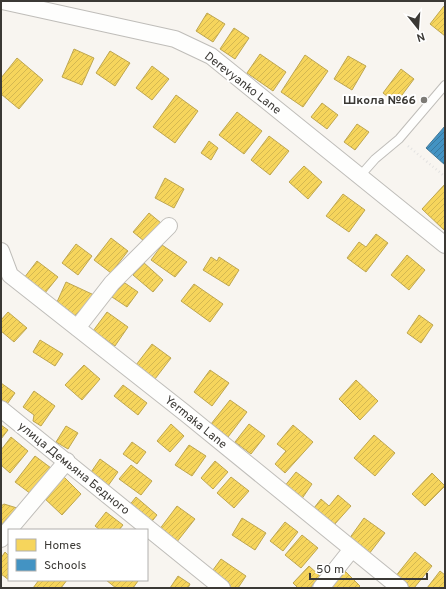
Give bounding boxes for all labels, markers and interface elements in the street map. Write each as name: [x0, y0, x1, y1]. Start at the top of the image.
north arrow: [398, 8, 438, 48]
text: N: [415, 29, 426, 44]
street label: Derevyanko Lane: [201, 49, 284, 119]
place label: Школа №66: [343, 93, 416, 109]
marker: Школа №66: [419, 95, 429, 105]
street label: Yermaka Lane: [161, 393, 230, 453]
street label: улица Демьяна Бедного: [14, 419, 133, 519]
legend: [8, 529, 148, 581]
text: Homes: [44, 538, 81, 554]
scale bar: [310, 555, 427, 581]
text: Schools: [44, 558, 86, 574]
text: 50 m: [316, 562, 344, 578]

